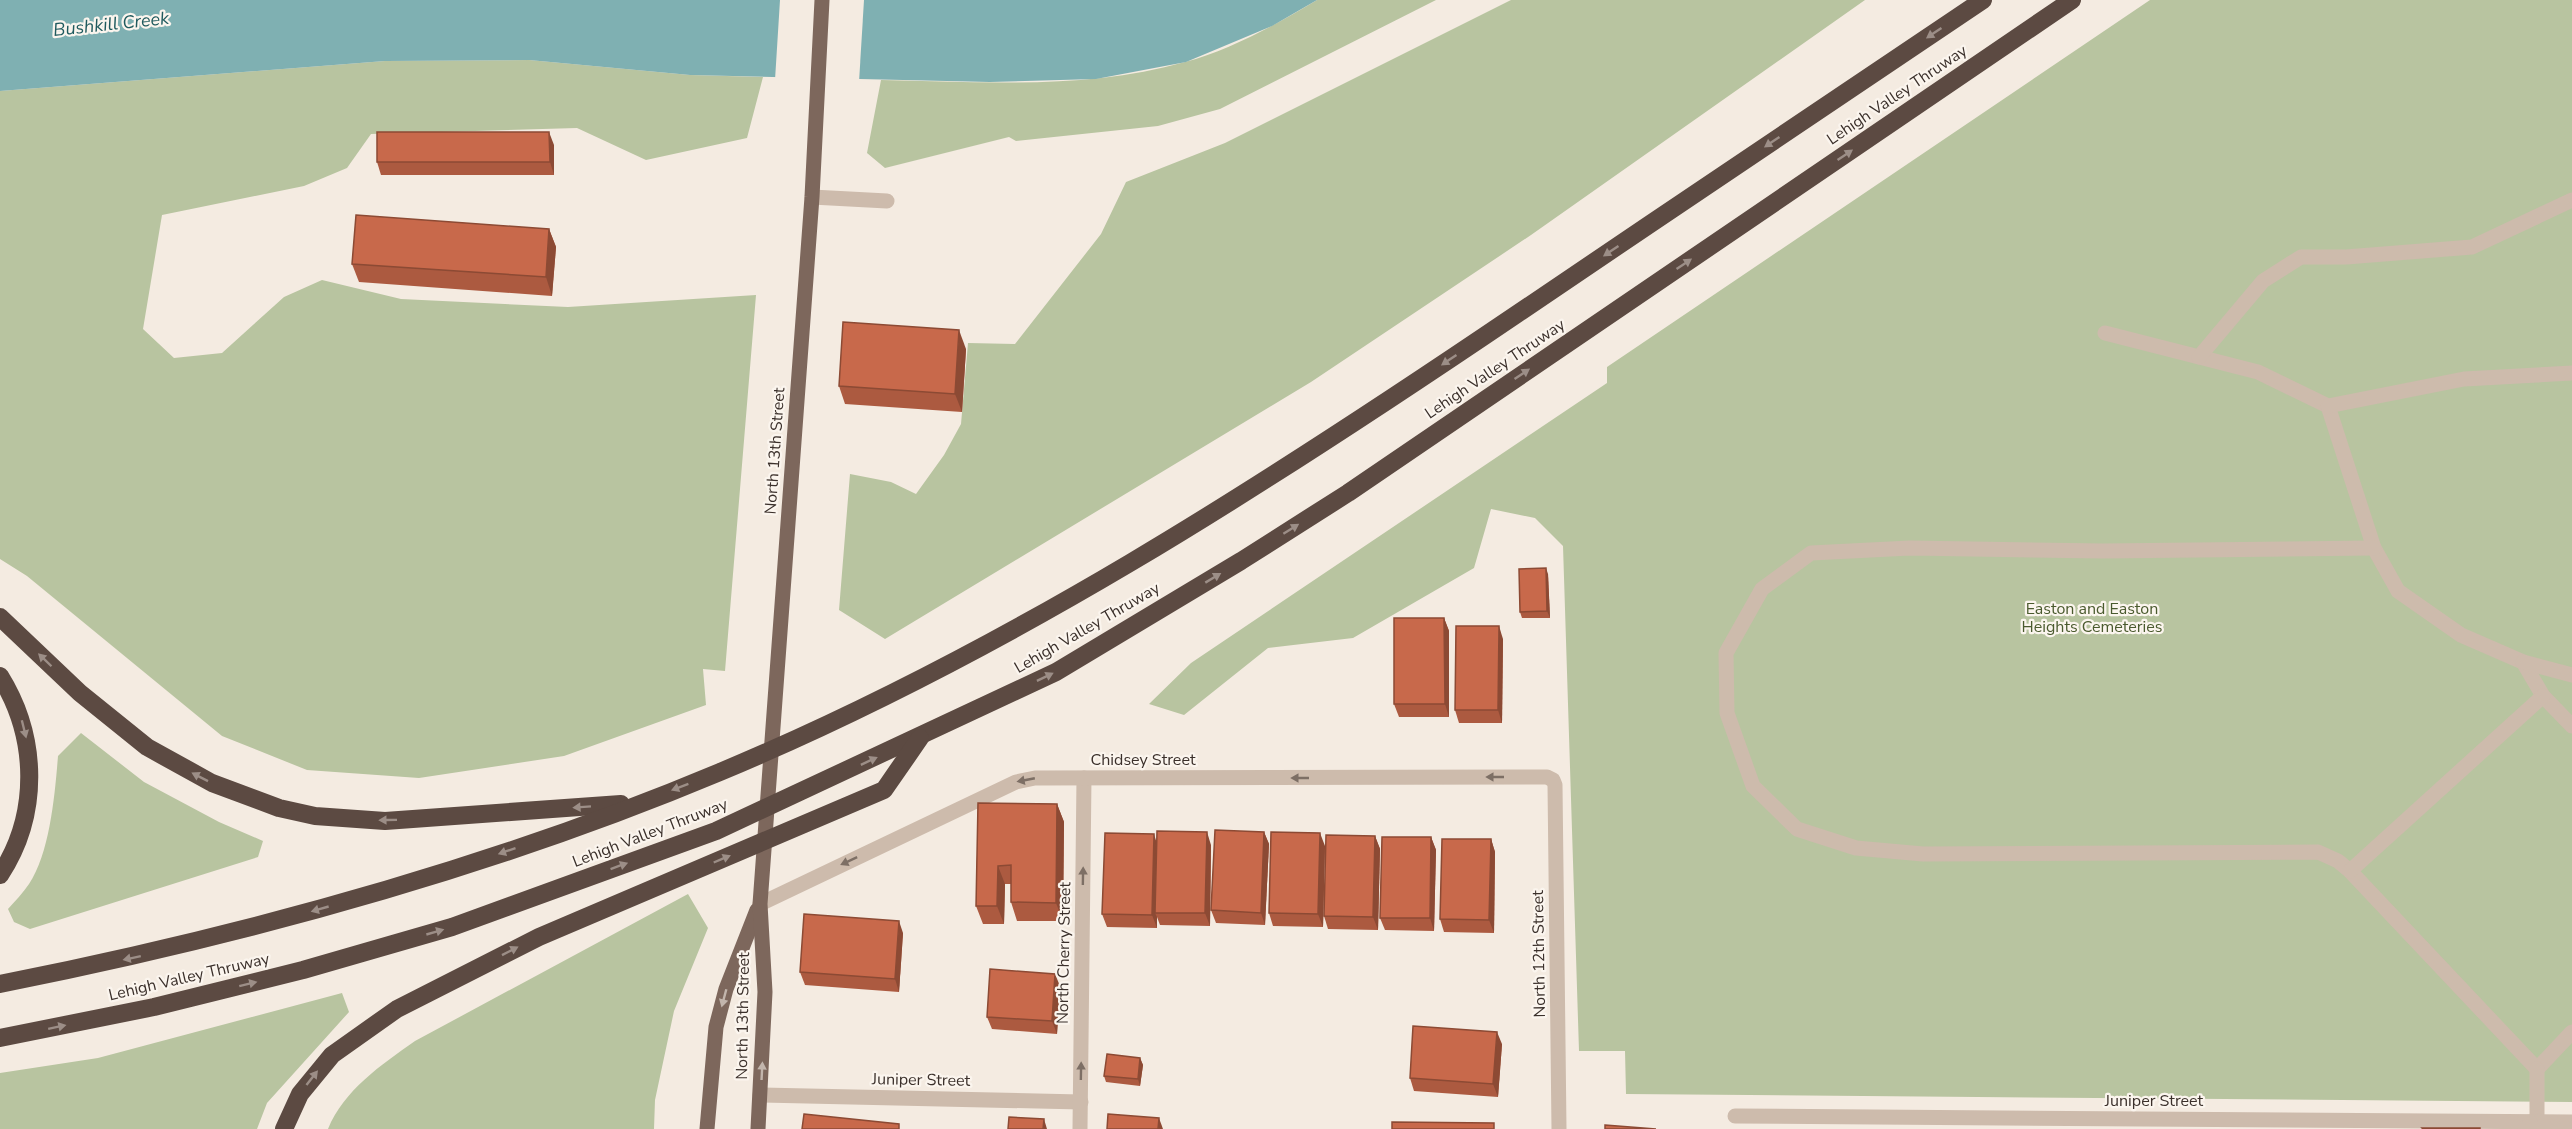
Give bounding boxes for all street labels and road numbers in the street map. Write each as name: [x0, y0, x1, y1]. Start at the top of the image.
street label: Lehigh Valley Thruway: [1823, 39, 1972, 150]
street label: Lehigh Valley Thruway: [1421, 313, 1570, 424]
street label: North 13th Street: [760, 386, 790, 515]
street label: Lehigh Valley Thruway: [1010, 577, 1164, 679]
street label: Chidsey Street: [1091, 749, 1196, 771]
street label: Lehigh Valley Thruway: [569, 793, 731, 873]
street label: North Cherry Street: [1052, 881, 1076, 1024]
street label: North 12th Street: [1527, 890, 1551, 1018]
street label: Lehigh Valley Thruway: [106, 948, 272, 1006]
street label: North 13th Street: [731, 952, 755, 1080]
street label: Juniper Street: [871, 1068, 971, 1092]
street label: Juniper Street: [2104, 1090, 2204, 1112]

